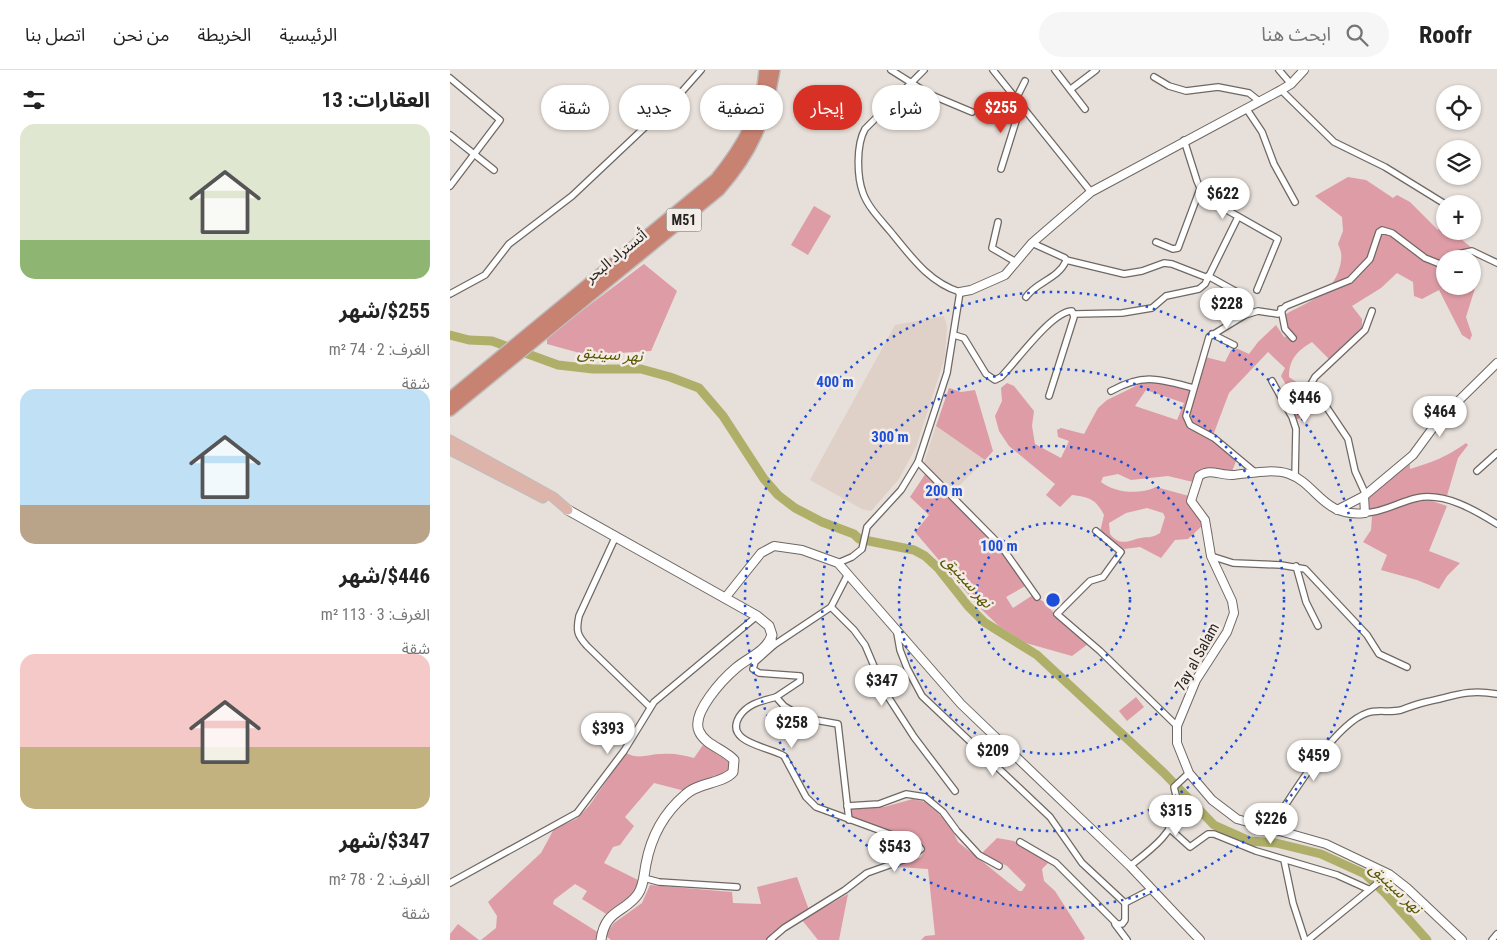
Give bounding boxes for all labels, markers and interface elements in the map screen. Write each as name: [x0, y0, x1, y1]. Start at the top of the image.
search box: [1039, 12, 1389, 57]
icon: search: [1343, 21, 1371, 49]
text: Roofr: [1419, 21, 1472, 49]
text: ابحث هنا: [1261, 23, 1331, 46]
text: اتصل بنا: [25, 24, 85, 45]
text: من نحن: [113, 24, 169, 45]
text: الخريطة: [197, 24, 251, 45]
text: الرئيسية: [279, 24, 337, 45]
chip: شقة: [541, 85, 609, 130]
chip: جديد: [619, 85, 690, 130]
chip: تصفية: [700, 85, 783, 130]
chip: إيجار: [793, 85, 862, 130]
chip: شراء: [872, 85, 940, 130]
map controls: [1436, 85, 1481, 295]
button: locate: [1436, 85, 1481, 130]
icon: filters: [20, 86, 48, 114]
text: العقارات: 13: [322, 88, 430, 112]
pin: $255: [971, 92, 1031, 134]
text: $255: [985, 98, 1017, 117]
button: layers: [1436, 140, 1481, 185]
icon: home: [180, 157, 270, 247]
pin: $622: [1193, 178, 1253, 220]
text: $622: [1207, 184, 1239, 203]
button: +: [1436, 195, 1481, 240]
road number: M51: [666, 208, 702, 232]
street label: أتستراد البحر: [581, 226, 651, 287]
button: −: [1436, 250, 1481, 295]
pin: $228: [1197, 288, 1257, 330]
text: $228: [1211, 294, 1243, 313]
text: $255/شهر: [339, 299, 430, 323]
text: الغرف: 2 · 74 m²: [329, 340, 430, 359]
water label: نهر سينيق: [577, 342, 645, 367]
text: 400 m: [816, 373, 854, 391]
text: شقة: [402, 374, 430, 393]
pin: $446: [1275, 382, 1335, 424]
text: $446: [1289, 388, 1321, 407]
pin: $464: [1410, 396, 1470, 438]
text: $464: [1424, 402, 1456, 421]
icon: home: [180, 422, 270, 512]
text: 300 m: [871, 428, 909, 446]
text: 200 m: [925, 482, 963, 500]
text: 100 m: [980, 537, 1018, 555]
water label: نهر سينيق: [938, 550, 998, 613]
text: $446/شهر: [339, 564, 430, 588]
centre of rings: [1044, 591, 1062, 609]
text: الغرف: 3 · 113 m²: [321, 605, 430, 624]
street label: 7ay al Salam: [1171, 620, 1223, 694]
text: شقة: [402, 639, 430, 658]
pin: $347: [852, 664, 912, 707]
text: $347: [866, 671, 898, 690]
icon: home: [180, 687, 270, 777]
pin: $258: [762, 706, 822, 749]
pin: $393: [578, 712, 638, 755]
text: $258: [776, 713, 808, 732]
text: $393: [592, 719, 624, 738]
pin: $209: [963, 734, 1023, 777]
pin: $459: [1284, 740, 1344, 782]
text: $209: [977, 741, 1009, 760]
text: $459: [1298, 746, 1330, 765]
pin: $315: [1146, 794, 1206, 837]
text: $315: [1160, 801, 1192, 820]
pin: $226: [1241, 802, 1301, 845]
text: $226: [1255, 809, 1287, 828]
text: $347/شهر: [339, 829, 430, 853]
pin: $543: [865, 830, 925, 873]
text: $543: [879, 837, 911, 856]
water label: نهر سينيق: [1365, 858, 1427, 919]
text: الغرف: 2 · 78 m²: [329, 870, 430, 889]
text: شقة: [402, 904, 430, 923]

